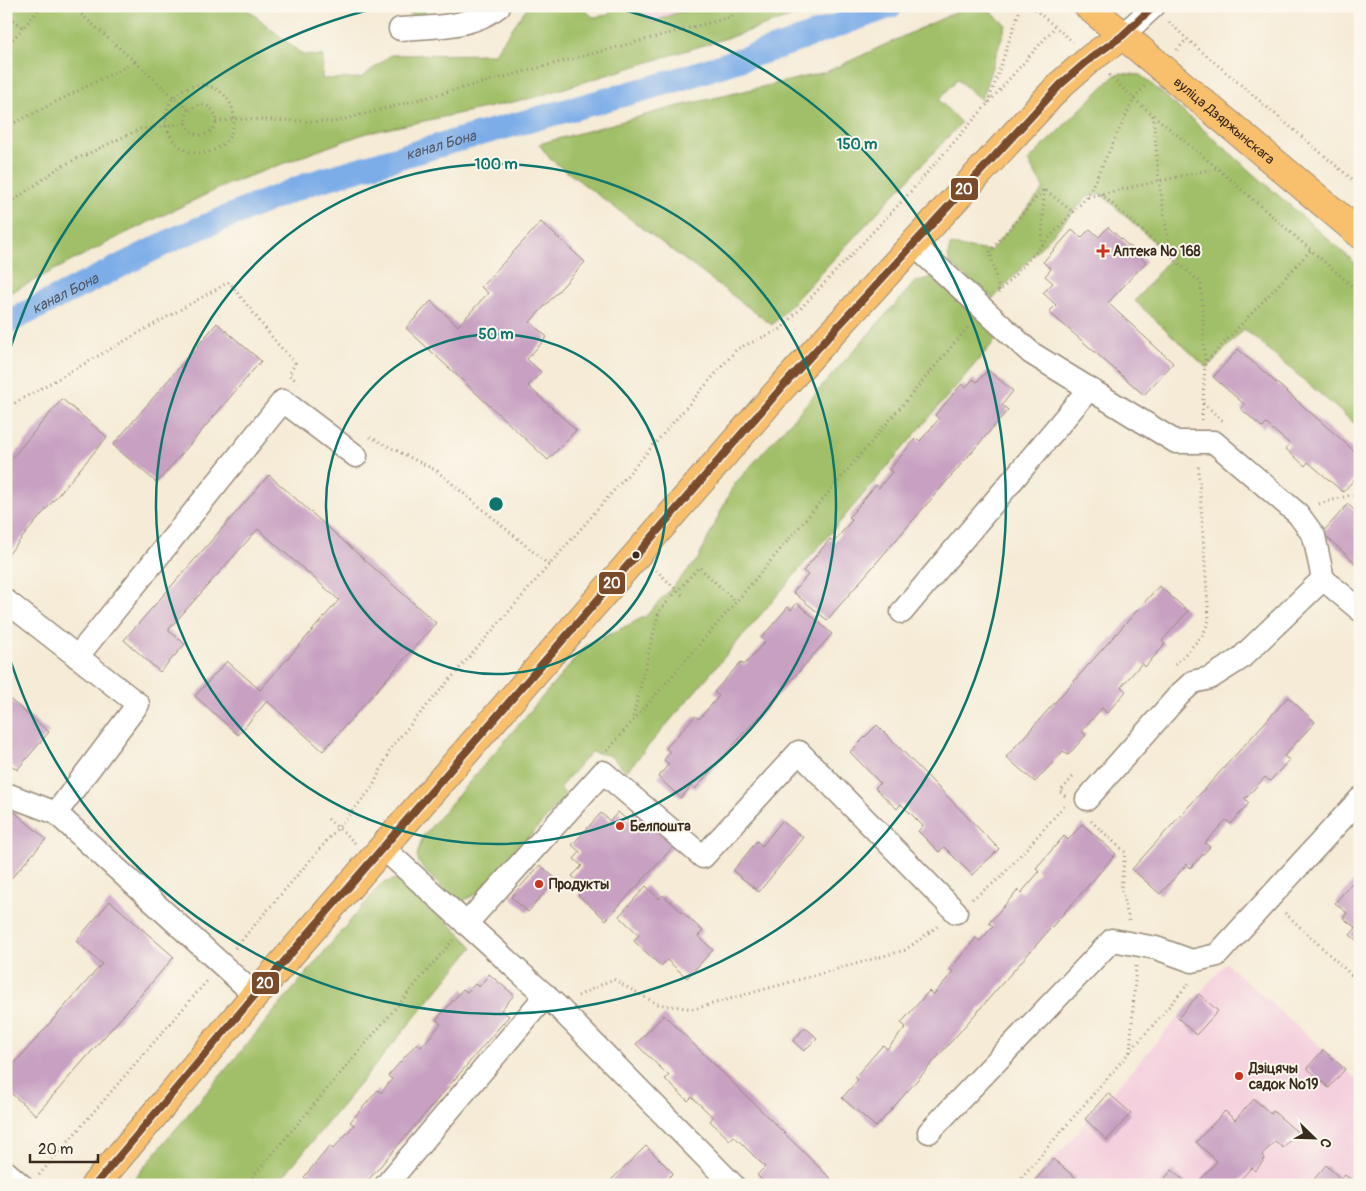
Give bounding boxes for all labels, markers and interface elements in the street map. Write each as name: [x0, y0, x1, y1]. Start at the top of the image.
street label: вуліца Дзяржынскага: [1170, 74, 1278, 168]
water label: канал Бона: [404, 126, 479, 165]
text: 150 m: [837, 135, 877, 154]
text: 100 m: [475, 155, 517, 174]
line badge: 20: [950, 177, 979, 201]
text: 20: [955, 181, 973, 198]
place label: Аптека № 168: [1113, 243, 1201, 260]
marker: Аптека № 168: [1097, 245, 1109, 257]
water label: канал Бона: [29, 269, 103, 319]
text: 50 m: [479, 325, 513, 344]
centre of rings: [487, 495, 505, 513]
unlabelled marker: [631, 550, 641, 560]
line badge: 20: [598, 571, 626, 595]
text: 20: [603, 575, 621, 592]
place label: Белпошта: [630, 818, 691, 835]
marker: Белпошта: [614, 820, 626, 832]
place label: Продукты: [549, 876, 609, 893]
marker: Продукты: [533, 878, 545, 890]
line badge: 20: [251, 971, 280, 995]
text: 20: [256, 975, 274, 992]
place label: Дзіцячы садок №19: [1248, 1060, 1318, 1093]
marker: Дзіцячы садок №19: [1233, 1070, 1245, 1082]
north arrow: [1288, 1114, 1338, 1164]
scale bar: [30, 1131, 98, 1163]
text: С: [1316, 1136, 1335, 1151]
text: 20 m: [38, 1140, 73, 1159]

